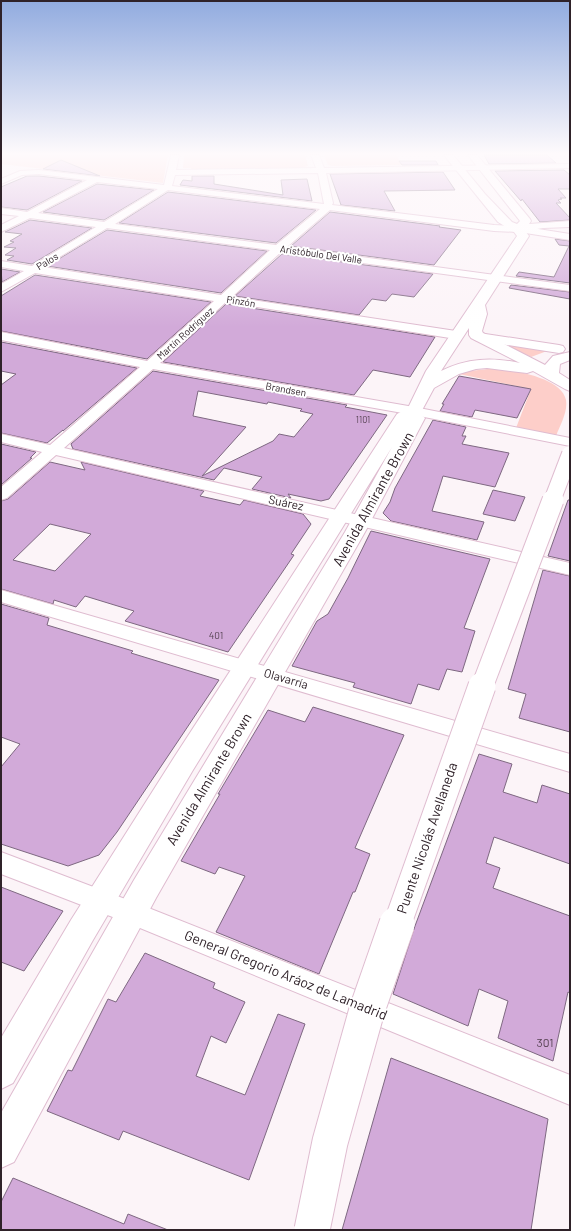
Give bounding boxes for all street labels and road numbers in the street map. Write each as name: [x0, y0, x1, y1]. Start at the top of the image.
street label: Aristóbulo Del Valle: [279, 242, 363, 266]
street label: Palos: [34, 250, 60, 272]
street label: Pinzón: [226, 293, 256, 309]
street label: Martín Rodríguez: [154, 304, 216, 362]
street label: Brandsen: [265, 380, 307, 398]
street label: Avenida Almirante Brown: [328, 428, 417, 569]
street label: Suárez: [267, 491, 305, 513]
street label: Olavarría: [263, 665, 310, 691]
street label: Avenida Almirante Brown: [162, 710, 255, 848]
street label: Puente Nicolás Avellaneda: [393, 760, 460, 916]
street label: General Gregorio Aráoz de Lamadrid: [182, 926, 390, 1023]

